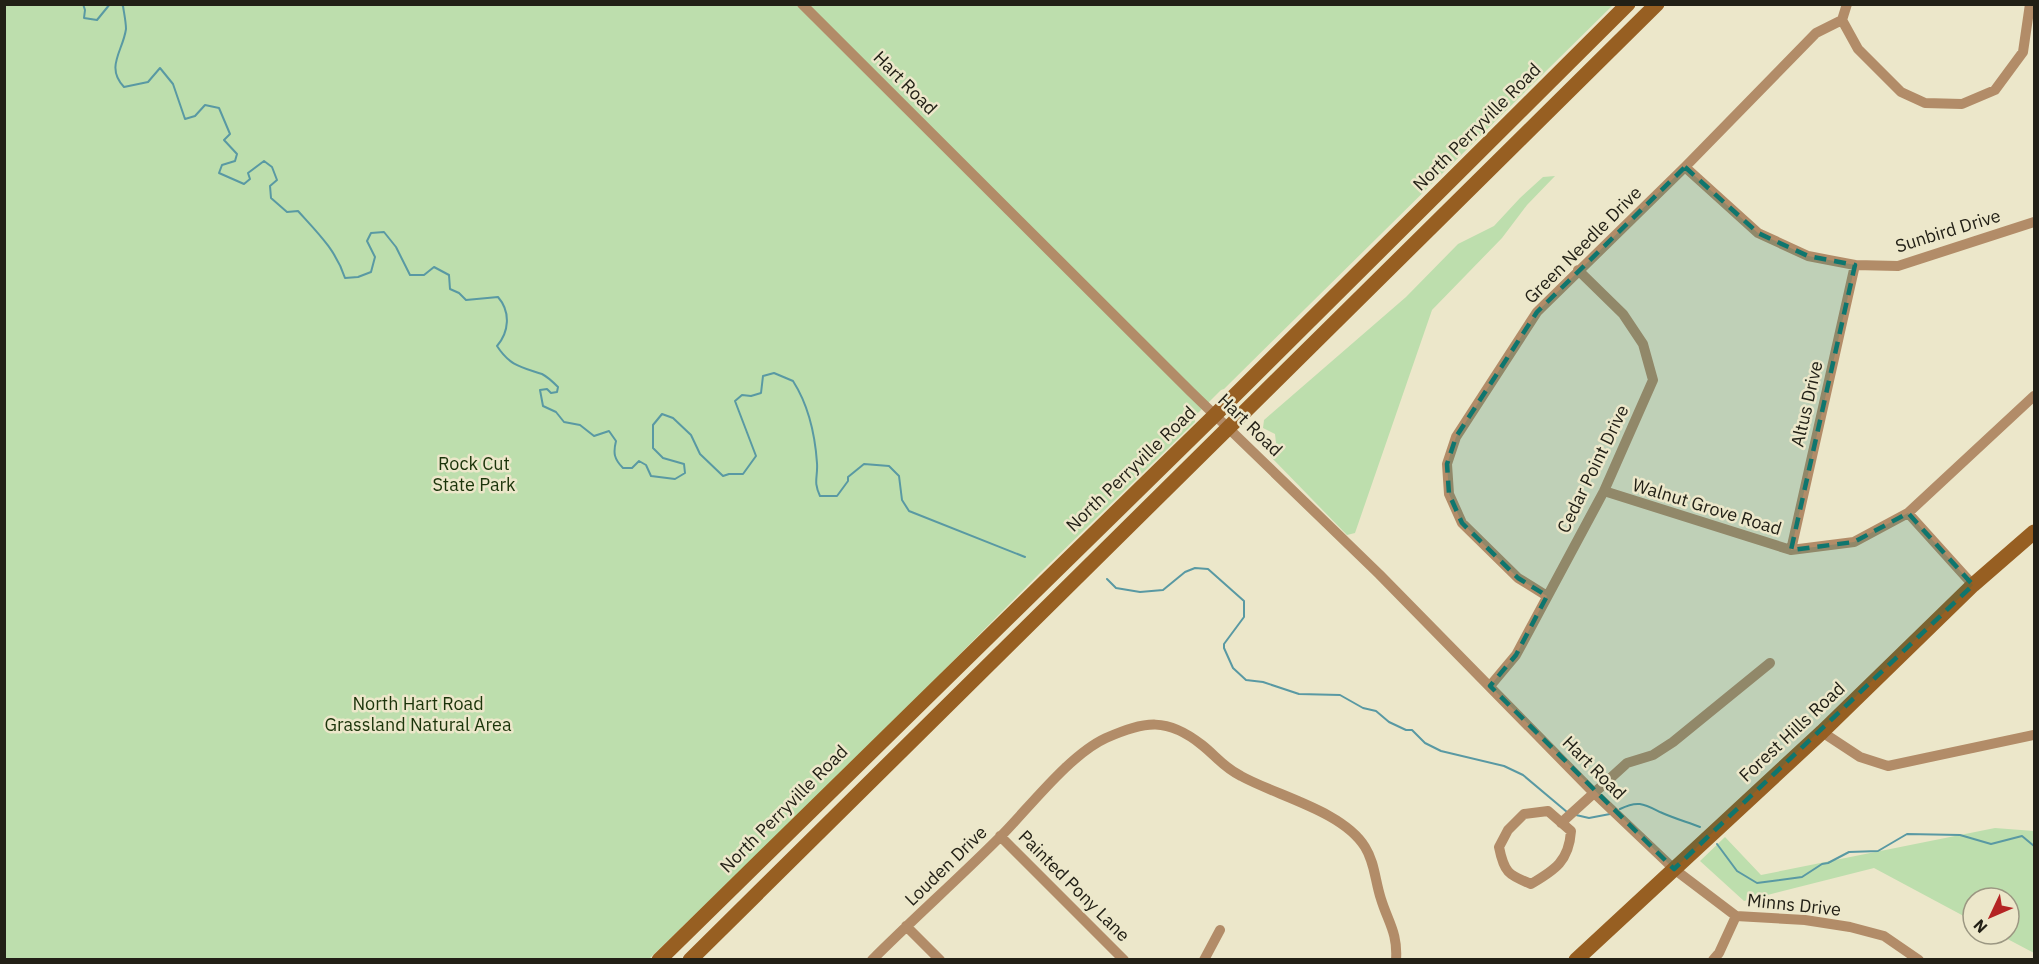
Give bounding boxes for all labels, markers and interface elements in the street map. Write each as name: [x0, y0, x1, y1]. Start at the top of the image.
street label: Hart Road: [869, 46, 942, 119]
street label: North Perryville Road: [1408, 58, 1545, 195]
street label: Green Needle Drive: [1519, 181, 1646, 308]
street label: Sunbird Drive: [1892, 204, 2003, 257]
street label: Altus Drive: [1785, 358, 1828, 449]
street label: Hart Road: [1213, 388, 1287, 461]
street label: North Perryville Road: [1061, 401, 1200, 537]
street label: Cedar Point Drive: [1552, 401, 1634, 537]
park label: Rock Cut State Park: [432, 452, 516, 496]
street label: Walnut Grove Road: [1630, 473, 1784, 540]
street label: Forest Hills Road: [1734, 677, 1849, 787]
park label: North Hart Road Grassland Natural Area: [324, 692, 512, 736]
street label: Hart Road: [1558, 731, 1631, 804]
street label: North Perryville Road: [715, 740, 852, 877]
street label: Louden Drive: [900, 821, 992, 911]
street label: Painted Pony Lane: [1014, 825, 1135, 946]
north arrow: [1961, 886, 2021, 946]
street label: Minns Drive: [1746, 888, 1842, 921]
text: N: [1969, 915, 1991, 938]

